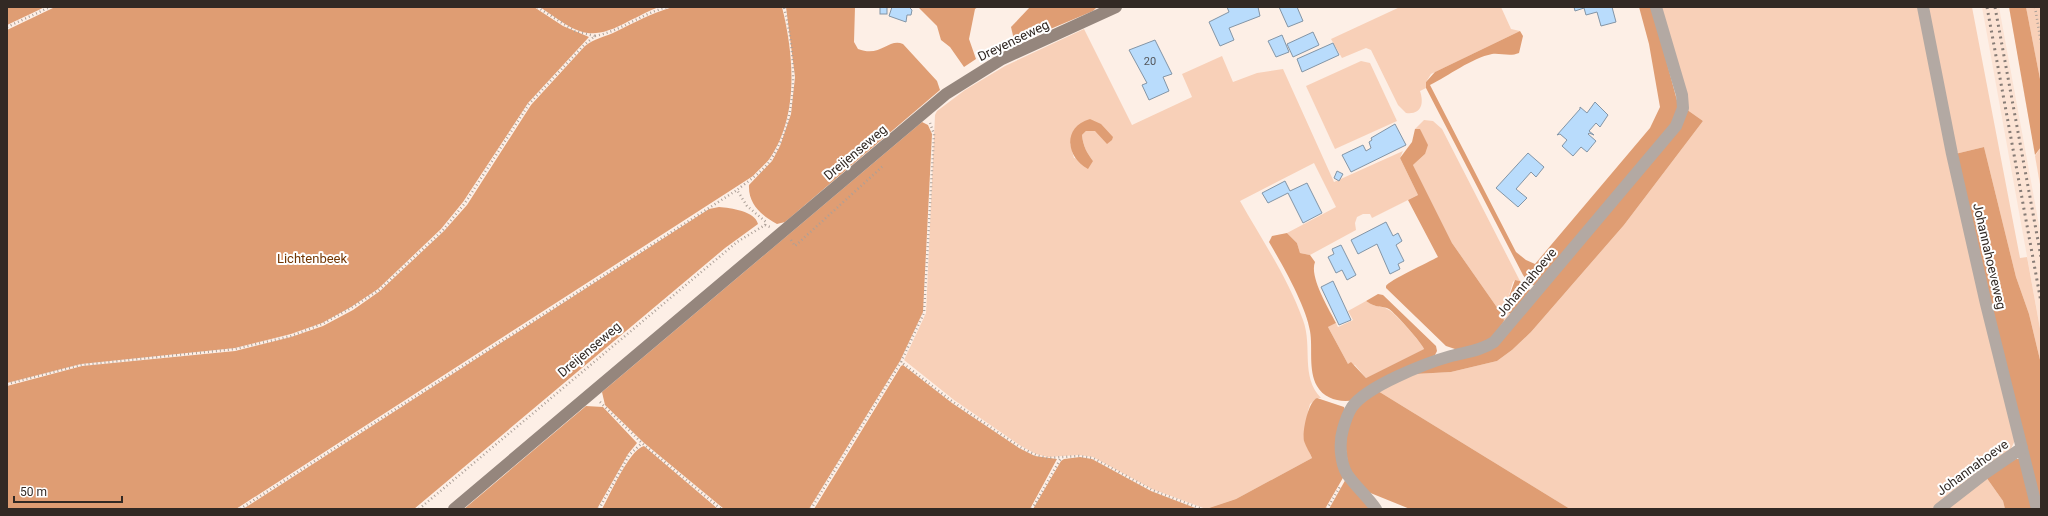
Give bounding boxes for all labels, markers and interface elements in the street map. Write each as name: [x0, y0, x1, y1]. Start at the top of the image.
street label: Dreyenseweg: [975, 17, 1051, 64]
house number: 20: [1144, 55, 1156, 68]
street label: Dreijenseweg: [821, 122, 890, 183]
street label: Johannahoeveweg: [1970, 201, 2009, 311]
street label: Johannahoeve: [1493, 245, 1559, 320]
park label: Lichtenbeek: [277, 251, 347, 266]
street label: Dreijenseweg: [555, 319, 624, 380]
street label: Johannahoeve: [1934, 436, 2011, 498]
scale bar: [14, 478, 122, 504]
text: 50 m: [20, 485, 47, 499]

